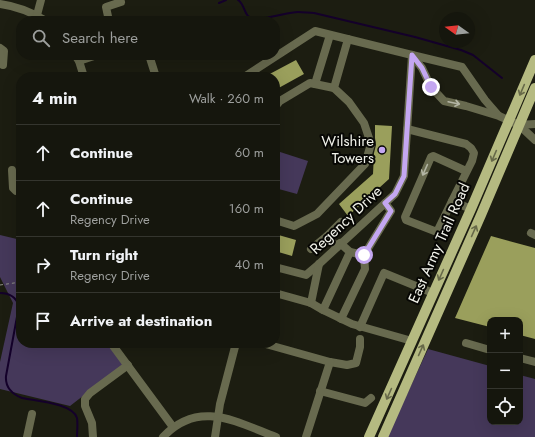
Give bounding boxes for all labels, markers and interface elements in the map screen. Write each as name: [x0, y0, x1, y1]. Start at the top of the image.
north arrow: [439, 12, 475, 48]
search box: [16, 16, 280, 60]
icon: search: [30, 27, 52, 49]
text: Search here: [62, 27, 138, 49]
route end: [422, 78, 440, 96]
one-way arrow: [518, 84, 525, 96]
text: 4 min: [32, 86, 77, 110]
text: Walk · 260 m: [189, 89, 264, 108]
one-way arrow: [447, 99, 460, 107]
place label: Wilshire Towers: [321, 130, 374, 169]
icon: ahead: [32, 142, 54, 164]
text: Continue: [70, 142, 133, 164]
text: 60 m: [235, 143, 264, 162]
marker: Wilshire Towers: [377, 145, 387, 155]
one-way arrow: [490, 150, 497, 162]
one-way arrow: [421, 164, 428, 176]
street label: East Army Trail Road: [403, 179, 475, 307]
street label: Regency Drive: [305, 180, 387, 259]
text: Continue: [70, 188, 133, 210]
icon: ahead: [32, 198, 54, 220]
text: 160 m: [229, 199, 264, 218]
text: Regency Drive: [70, 210, 150, 229]
one-way arrow: [471, 226, 478, 238]
text: Turn right: [70, 244, 138, 266]
route start: [355, 246, 373, 264]
icon: right: [32, 254, 54, 276]
text: 40 m: [235, 255, 264, 274]
text: Regency Drive: [70, 266, 150, 285]
one-way arrow: [437, 269, 445, 281]
icon: arrive: [32, 310, 54, 332]
text: Arrive at destination: [70, 310, 212, 332]
map controls: [487, 317, 523, 425]
button: +: [487, 317, 523, 353]
one-way arrow: [418, 345, 425, 357]
button: −: [487, 353, 523, 389]
one-way arrow: [384, 388, 392, 400]
button: locate: [487, 389, 523, 425]

